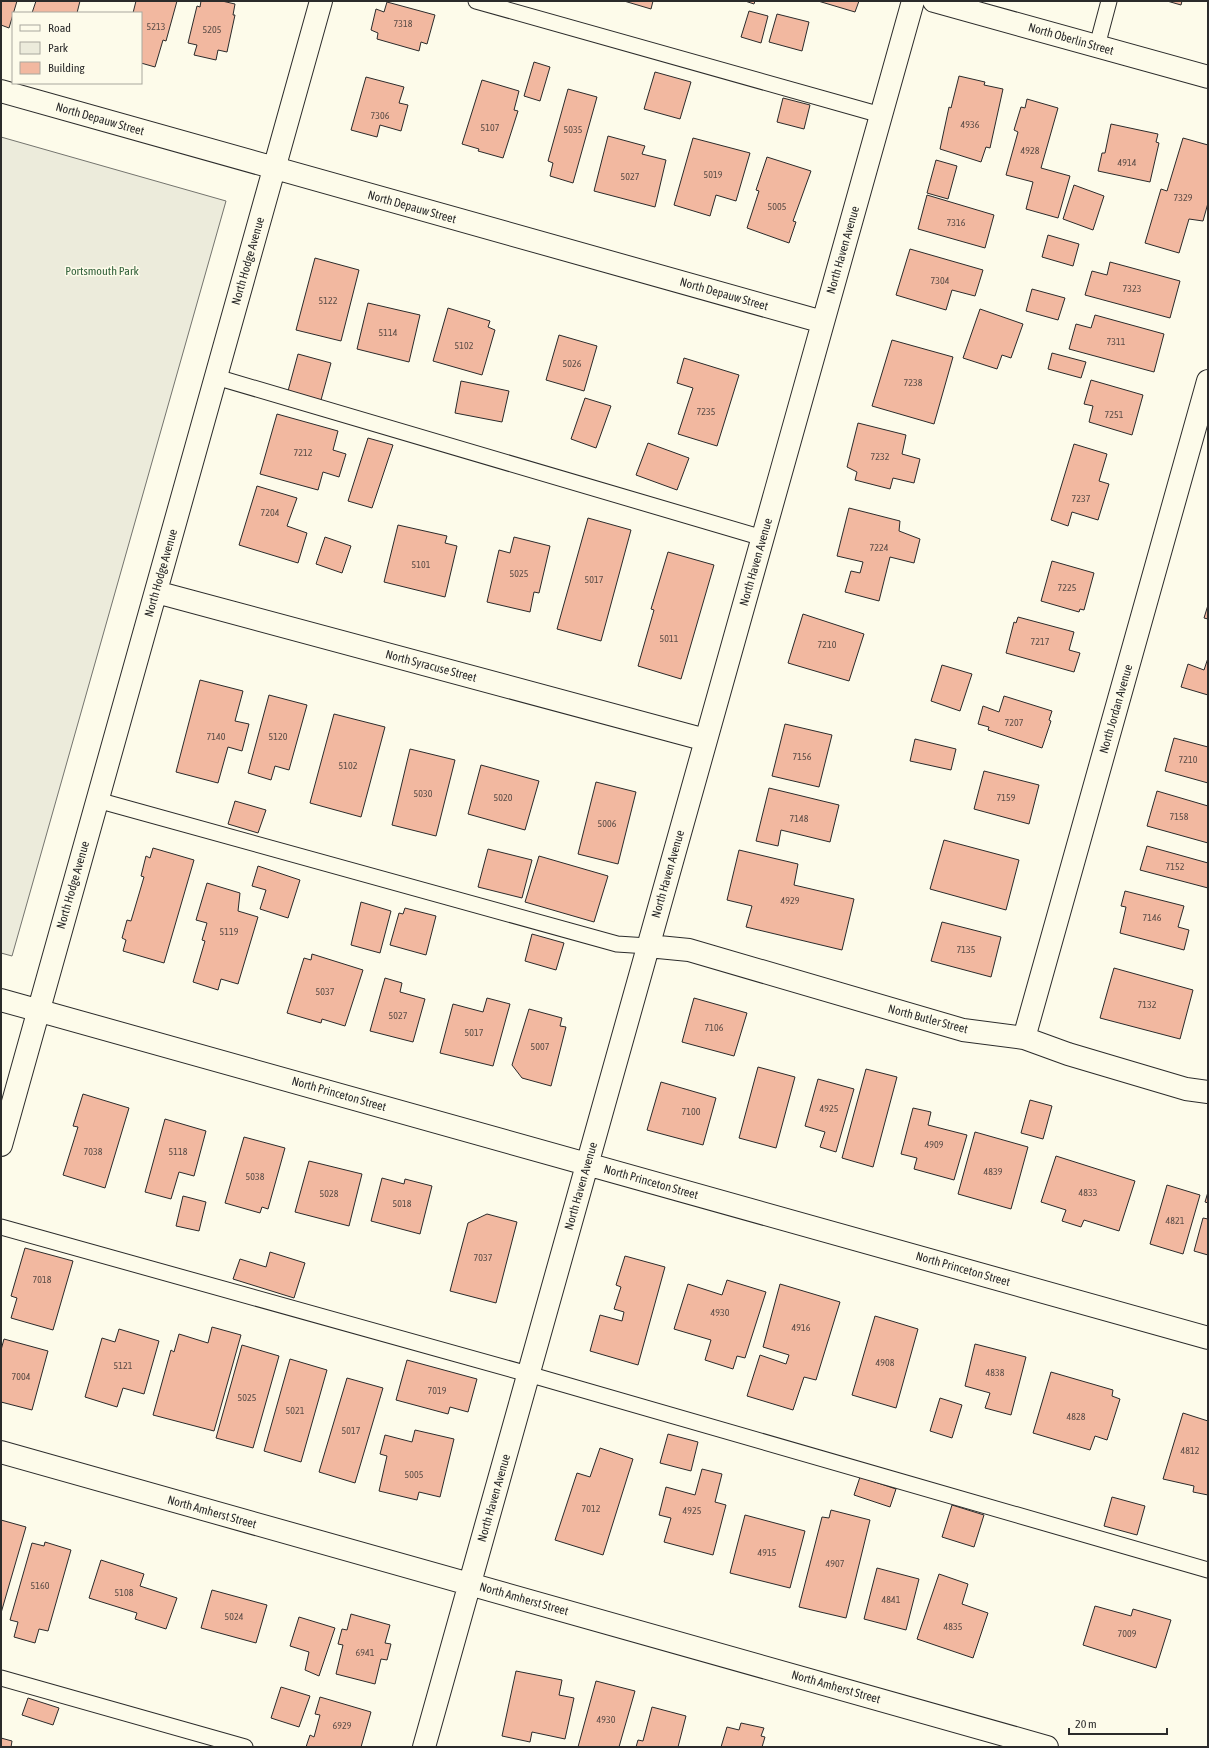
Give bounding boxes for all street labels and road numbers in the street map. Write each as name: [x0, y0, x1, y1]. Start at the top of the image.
street label: North Oberlin Street: [1027, 20, 1116, 58]
street label: North Depauw Street: [54, 100, 146, 138]
street label: North Depauw Street: [366, 188, 458, 226]
street label: North Haven Avenue: [824, 205, 862, 295]
street label: North Hodge Avenue: [229, 216, 267, 306]
street label: North Depauw Street: [678, 275, 770, 313]
street label: North Haven Avenue: [737, 517, 775, 607]
street label: North Hodge Avenue: [142, 528, 180, 618]
street label: North Syracuse Street: [384, 647, 479, 685]
street label: North Jordan Avenue: [1097, 663, 1135, 755]
street label: North Haven Avenue: [649, 829, 687, 919]
street label: North Hodge Avenue: [54, 840, 92, 930]
street label: North Butler Street: [887, 1002, 970, 1037]
street label: North Princeton Street: [290, 1074, 388, 1114]
street label: North Haven Avenue: [562, 1141, 600, 1231]
street label: North Princeton Street: [602, 1162, 700, 1202]
street label: North Princeton Street: [914, 1249, 1012, 1289]
street label: North Haven Avenue: [475, 1453, 513, 1543]
street label: North Amherst Street: [166, 1493, 259, 1532]
street label: North Amherst Street: [478, 1580, 571, 1619]
street label: North Amherst Street: [790, 1668, 883, 1707]

